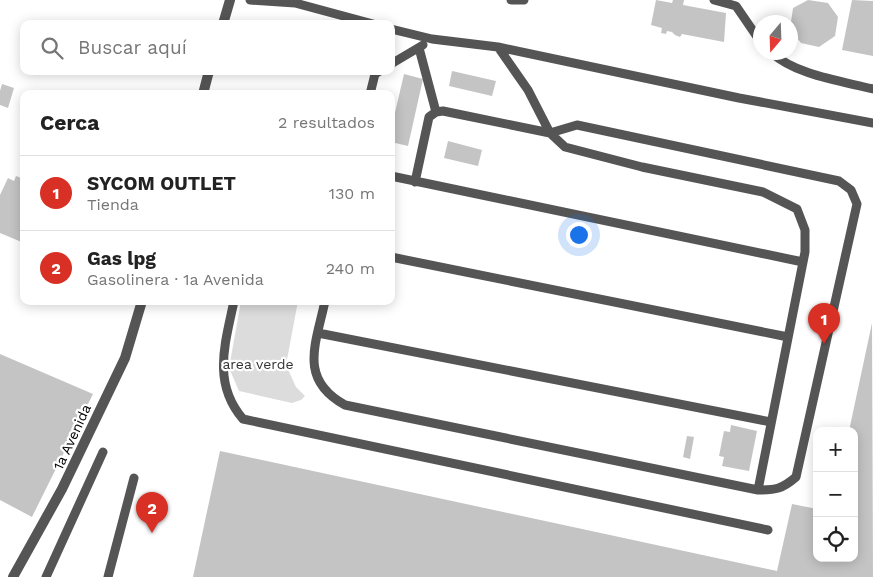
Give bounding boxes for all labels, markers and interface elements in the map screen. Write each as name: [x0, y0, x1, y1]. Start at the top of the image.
north arrow: [753, 15, 798, 60]
search box: [20, 20, 395, 75]
icon: search: [38, 34, 66, 62]
text: Buscar aquí: [78, 36, 187, 59]
text: Cerca: [40, 110, 99, 135]
text: 2 resultados: [278, 113, 375, 132]
text: SYCOM OUTLET: [87, 172, 236, 195]
text: 1: [53, 184, 59, 203]
text: 130 m: [329, 184, 375, 203]
text: Tienda: [87, 195, 139, 214]
your location: [566, 222, 592, 248]
text: Gas lpg: [87, 247, 156, 270]
text: 2: [51, 259, 61, 278]
text: 240 m: [326, 259, 375, 278]
text: Gasolinera · 1a Avenida: [87, 270, 264, 289]
pin: 1: [808, 303, 840, 344]
park label: area verde: [222, 356, 294, 372]
street label: 1a Avenida: [50, 402, 94, 472]
map controls: [813, 427, 858, 562]
button: +: [813, 427, 858, 472]
button: −: [813, 472, 858, 517]
pin: 2: [136, 492, 168, 533]
button: locate: [813, 517, 858, 562]

